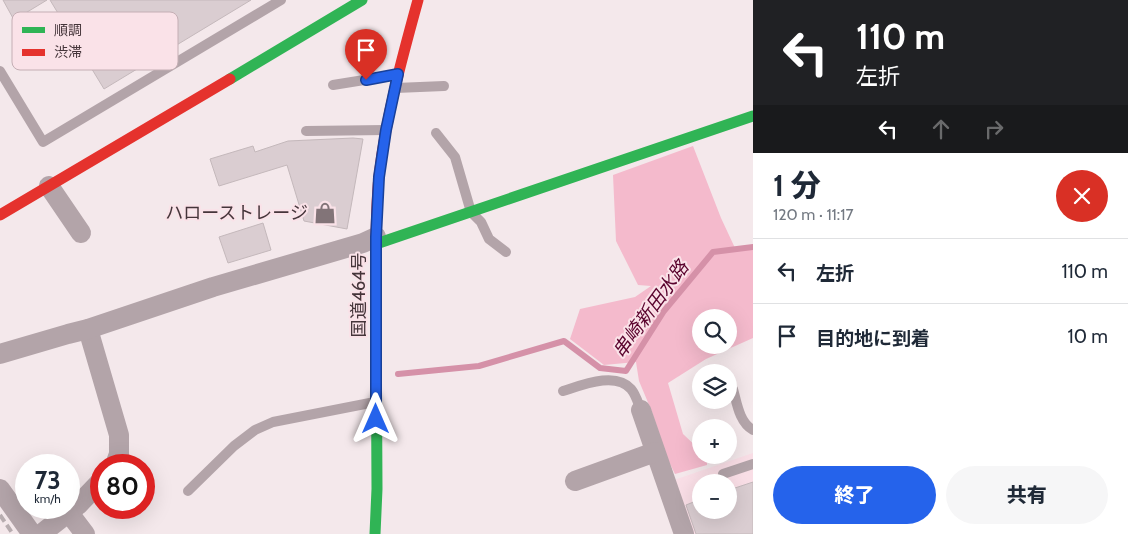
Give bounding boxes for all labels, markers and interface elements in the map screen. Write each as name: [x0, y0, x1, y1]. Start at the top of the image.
legend: [12, 12, 178, 70]
text: 110 m: [856, 15, 945, 58]
icon: left: [773, 20, 838, 85]
text: 順調: [54, 21, 82, 39]
pin: [345, 29, 387, 80]
icon: arrive: [352, 36, 380, 64]
text: 渋滞: [54, 43, 82, 61]
text: 左折: [856, 63, 900, 90]
icon: left: [874, 115, 902, 143]
icon: ahead: [927, 115, 955, 143]
icon: right: [980, 115, 1008, 143]
text: 1 分: [773, 167, 821, 204]
button: close: [1056, 170, 1108, 222]
shop icon: ハローストレージ: [312, 200, 338, 226]
place label: ハローストレージ: [165, 202, 308, 224]
text: 120 m · 11:17: [773, 205, 853, 224]
street label: 国道464号: [348, 252, 370, 338]
water label: 串崎新田水路: [608, 255, 694, 362]
icon: left: [773, 257, 801, 285]
text: 110 m: [1061, 260, 1108, 283]
text: 左折: [816, 262, 854, 285]
map controls: [692, 309, 737, 519]
button: search: [692, 309, 737, 354]
icon: arrive: [773, 322, 801, 350]
text: 10 m: [1068, 325, 1108, 348]
text: 目的地に到着: [816, 327, 930, 350]
button: layers: [692, 364, 737, 409]
position arrow: [349, 392, 401, 444]
button: +: [692, 419, 737, 464]
speed limit sign: 80: [90, 454, 155, 519]
text: 73: [34, 465, 61, 495]
button: 終了: [773, 466, 936, 524]
button: 共有: [946, 466, 1108, 524]
button: −: [692, 474, 737, 519]
text: km/h: [34, 491, 61, 506]

